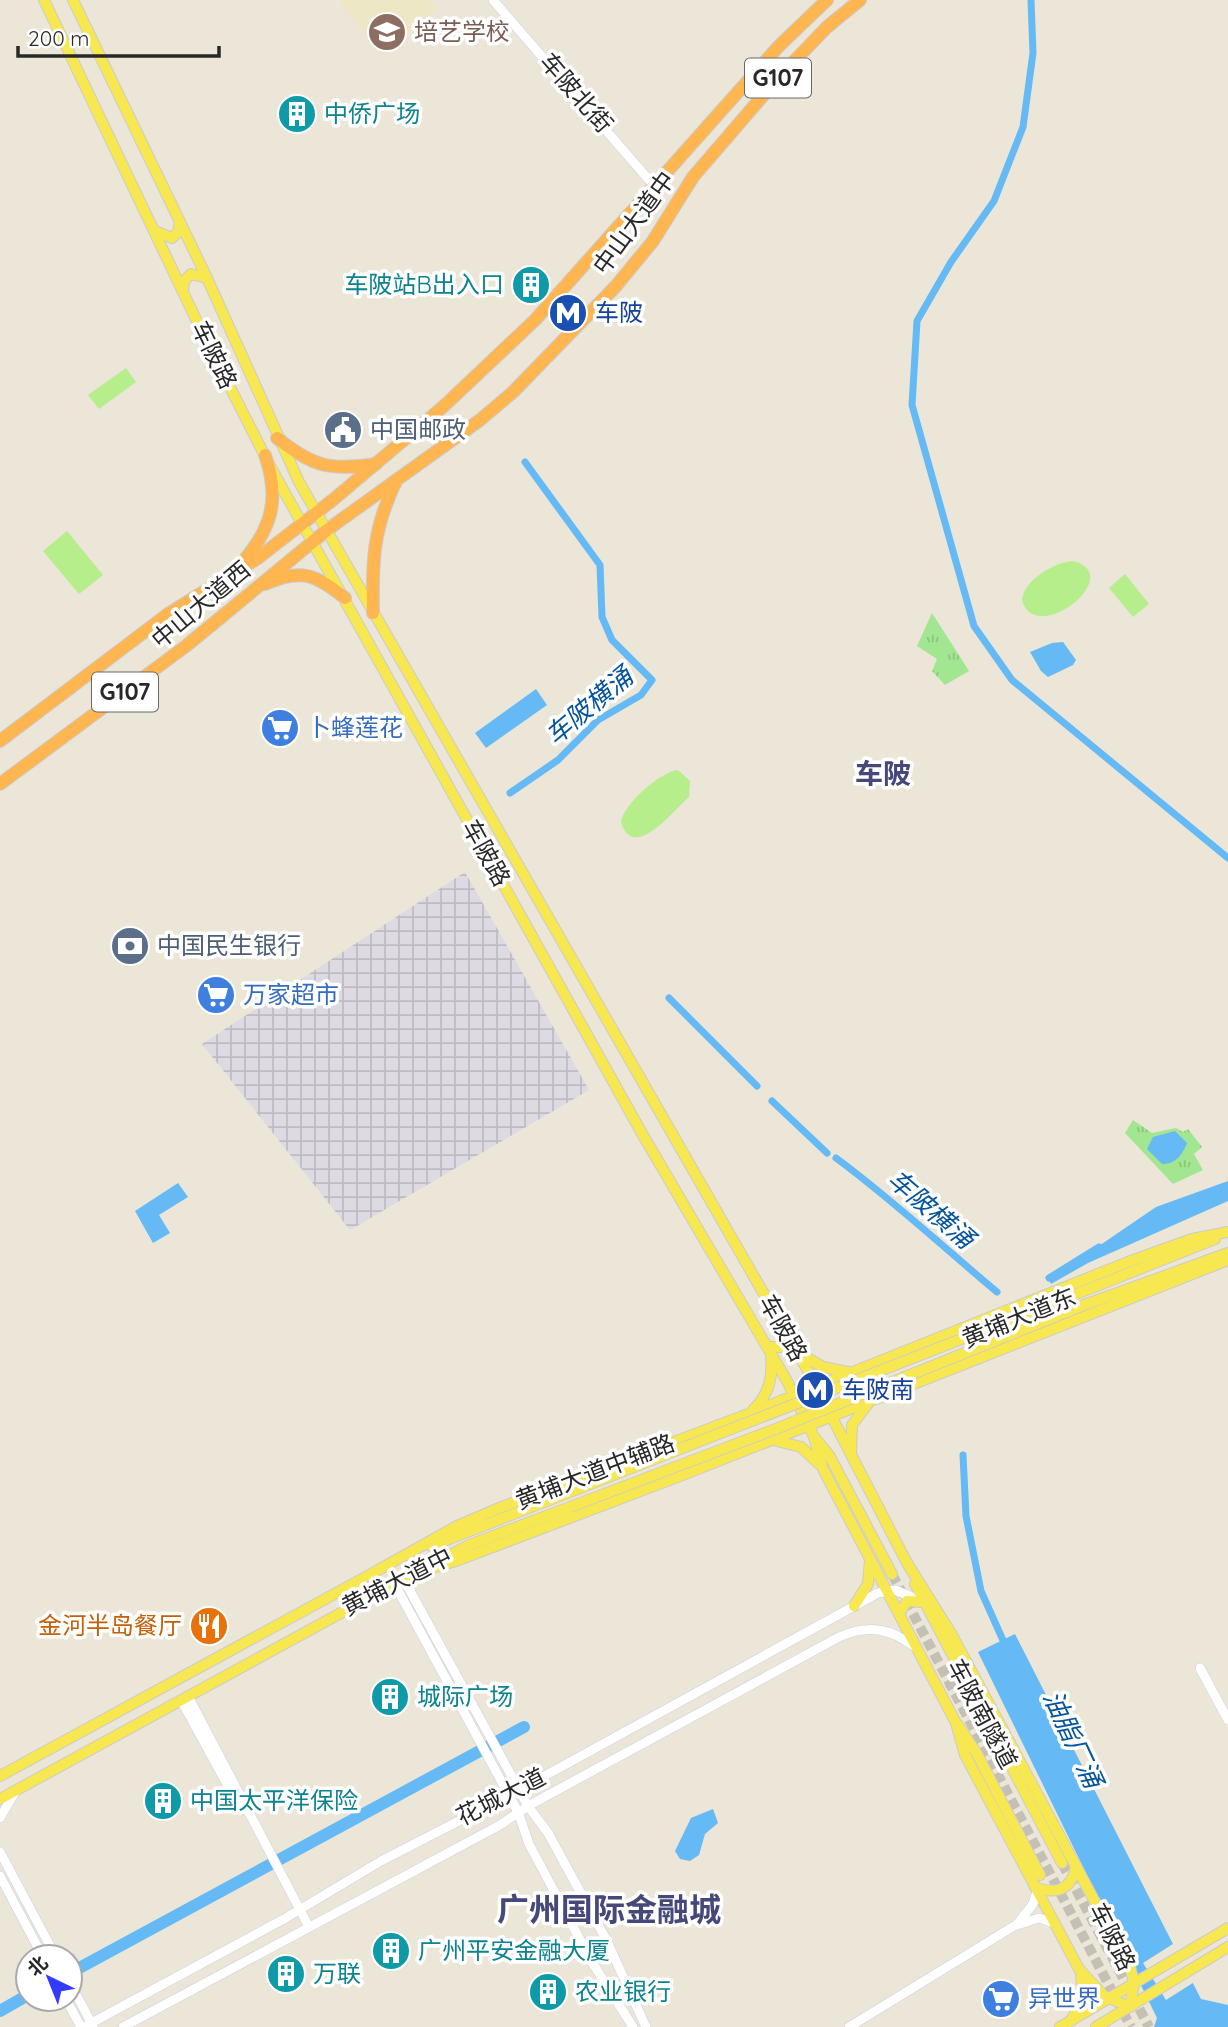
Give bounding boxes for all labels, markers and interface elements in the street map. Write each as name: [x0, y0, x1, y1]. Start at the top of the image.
school or university icon: 培艺学校: [366, 11, 408, 53]
scale bar: [18, 14, 219, 58]
place label: 培艺学校: [414, 16, 510, 46]
text: 200 m: [28, 25, 90, 51]
street label: 车陂北街: [534, 46, 620, 138]
road number: G107: [745, 58, 811, 97]
building icon: 中侨广场: [276, 93, 318, 135]
place label: 中侨广场: [324, 98, 420, 128]
street label: 中山大道中: [586, 165, 681, 280]
building icon: 车陂站B出入口: [510, 264, 552, 306]
place label: 车陂站B出入口: [344, 269, 504, 299]
metro station icon: 车陂: [547, 292, 589, 334]
place label: 车陂: [595, 297, 643, 327]
street label: 车陂路: [186, 316, 244, 393]
public building icon: 中国邮政: [322, 409, 364, 451]
place label: 中国邮政: [370, 414, 466, 444]
street label: 中山大道西: [145, 554, 256, 654]
water label: 车陂横涌: [538, 658, 641, 752]
road number: G107: [92, 672, 158, 712]
supermarket icon: 卜蜂莲花: [259, 707, 301, 749]
place label: 卜蜂莲花: [307, 712, 403, 742]
district label: 车陂: [855, 756, 911, 791]
street label: 车陂路: [456, 814, 517, 891]
bank icon: 中国民生银行: [109, 925, 151, 967]
place label: 中国民生银行: [157, 930, 301, 960]
supermarket icon: 万家超市: [195, 974, 237, 1016]
place label: 万家超市: [243, 979, 339, 1009]
water label: 车陂横涌: [881, 1162, 984, 1257]
street label: 黄埔大道东: [957, 1281, 1080, 1353]
street label: 车陂路: [753, 1289, 814, 1366]
metro station icon: 车陂南: [794, 1369, 836, 1411]
place label: 车陂南: [842, 1374, 914, 1404]
street label: 黄埔大道中辅路: [511, 1427, 678, 1515]
street label: 黄埔大道中: [336, 1541, 457, 1622]
restaurant icon: 金河半岛餐厅: [188, 1605, 230, 1647]
place label: 金河半岛餐厅: [38, 1610, 182, 1640]
street label: 车陂南隧道: [941, 1654, 1024, 1774]
building icon: 城际广场: [369, 1676, 411, 1718]
place label: 城际广场: [417, 1681, 513, 1711]
water label: 油脂厂涌: [1037, 1685, 1112, 1796]
street label: 花城大道: [451, 1761, 550, 1831]
building icon: 中国太平洋保险: [142, 1780, 184, 1822]
place label: 中国太平洋保险: [190, 1785, 358, 1815]
district label: 广州国际金融城: [497, 1889, 721, 1929]
street label: 车陂路: [1083, 1898, 1143, 1975]
building icon: 广州平安金融大厦: [370, 1930, 412, 1972]
place label: 广州平安金融大厦: [418, 1935, 610, 1965]
north arrow: [14, 1943, 84, 2013]
text: 北: [22, 1950, 53, 1981]
building icon: 万联: [265, 1953, 307, 1995]
place label: 万联: [313, 1958, 361, 1988]
building icon: 农业银行: [527, 1971, 569, 2013]
place label: 农业银行: [575, 1976, 671, 2006]
supermarket icon: 异世界: [980, 1978, 1022, 2020]
place label: 异世界: [1028, 1983, 1100, 2013]

